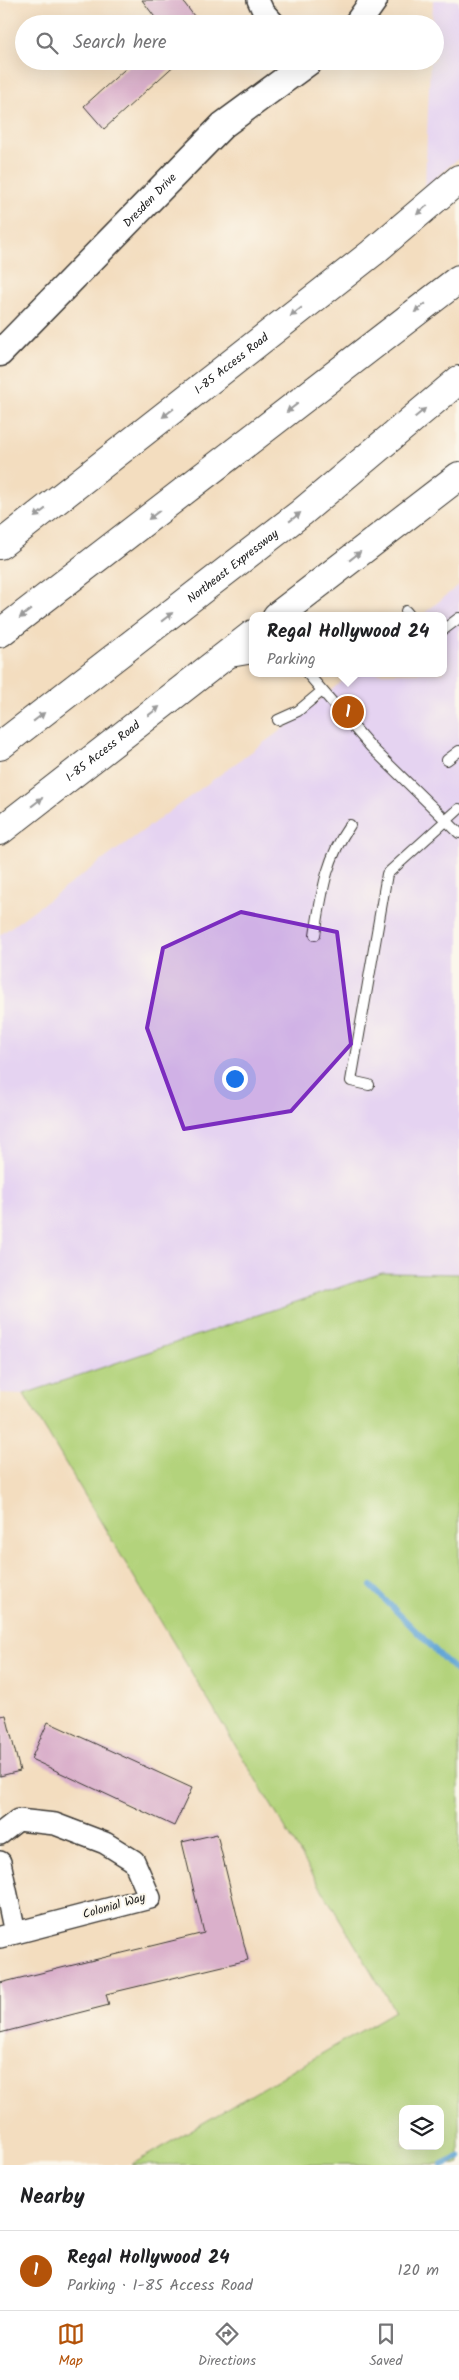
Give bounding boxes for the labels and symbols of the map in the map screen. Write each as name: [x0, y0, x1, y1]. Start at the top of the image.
street label: Dresden Drive: [118, 168, 181, 232]
one-way arrow: [416, 205, 429, 216]
one-way arrow: [414, 303, 427, 314]
one-way arrow: [290, 307, 303, 318]
street label: I-85 Access Road: [190, 328, 273, 399]
one-way arrow: [286, 402, 299, 413]
one-way arrow: [162, 407, 175, 418]
one-way arrow: [414, 408, 426, 419]
one-way arrow: [33, 508, 47, 518]
one-way arrow: [148, 509, 161, 520]
one-way arrow: [288, 512, 301, 523]
street label: Northeast Expressway: [183, 524, 283, 608]
one-way arrow: [348, 550, 361, 561]
one-way arrow: [18, 609, 32, 619]
one-way arrow: [160, 612, 174, 622]
pin: 1: [332, 693, 364, 731]
one-way arrow: [147, 706, 161, 716]
one-way arrow: [32, 711, 45, 722]
street label: I-85 Access Road: [61, 715, 145, 786]
one-way arrow: [30, 797, 44, 807]
your location: [222, 1066, 248, 1092]
street label: Colonial Way: [80, 1888, 148, 1924]

